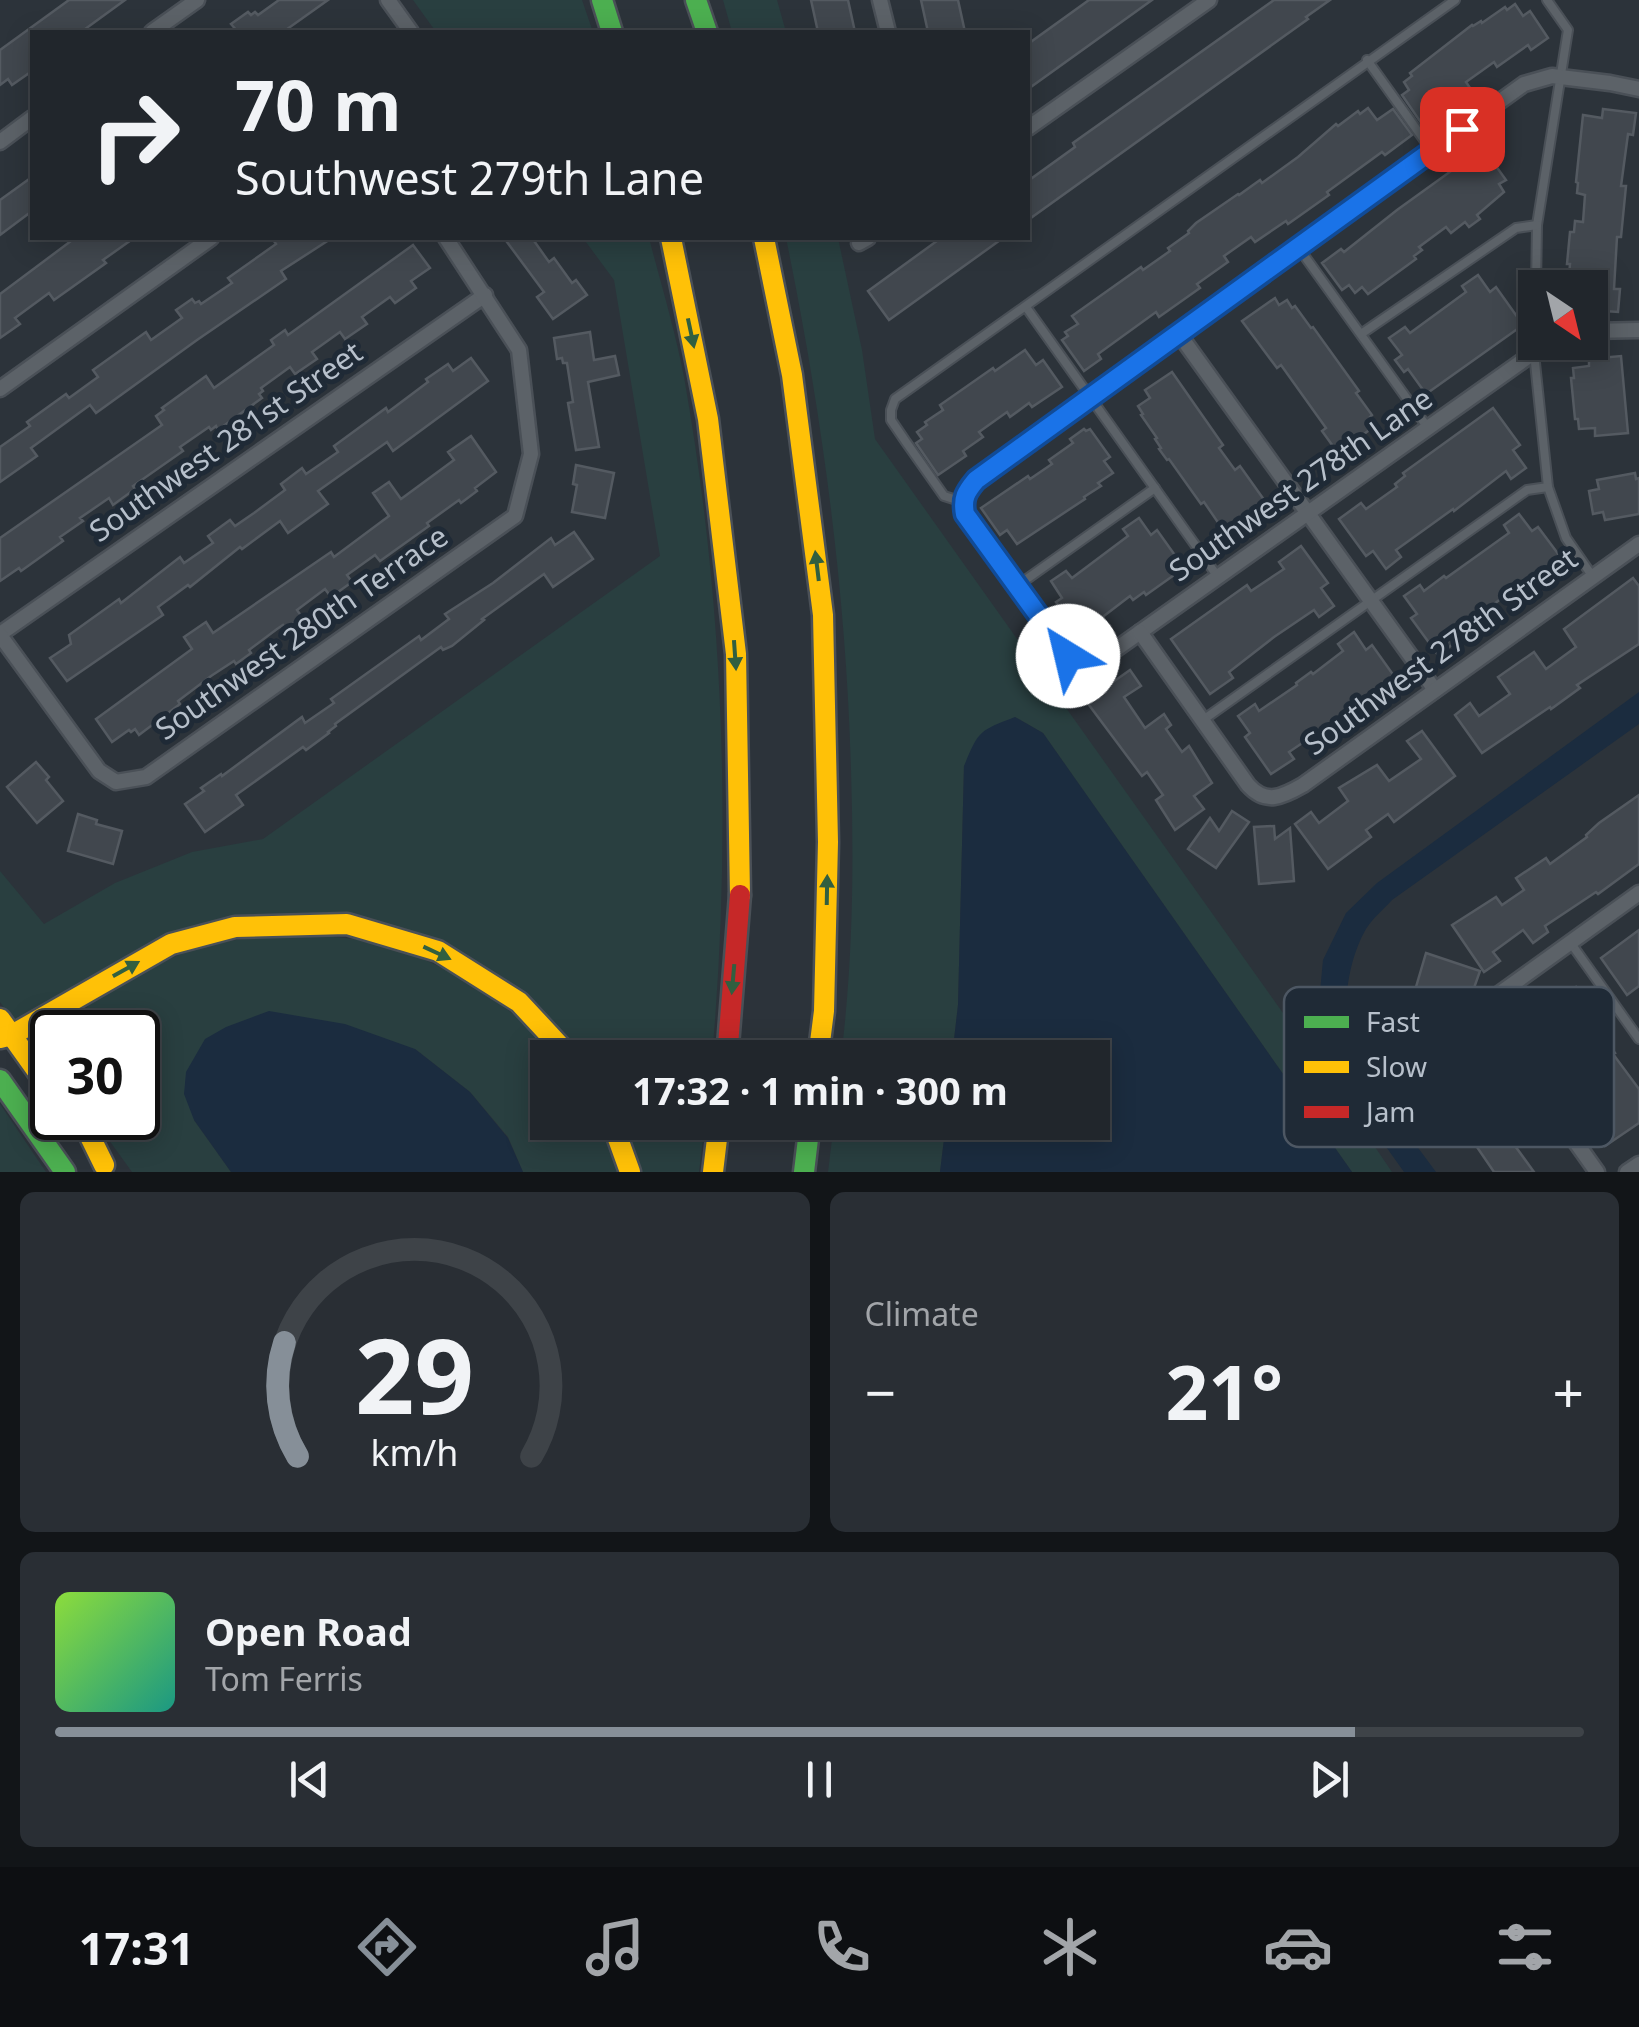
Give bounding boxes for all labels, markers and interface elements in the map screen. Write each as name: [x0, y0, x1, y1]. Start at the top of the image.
text: 70 m: [235, 56, 402, 152]
icon: right: [70, 70, 200, 200]
pin: [1420, 87, 1505, 172]
icon: arrive: [1435, 102, 1490, 157]
text: Southwest 279th Lane: [235, 147, 704, 208]
north arrow: [1518, 270, 1608, 360]
map controls: [1518, 270, 1608, 360]
one-way arrow: [683, 318, 699, 349]
street label: Southwest 281st Street: [81, 331, 370, 551]
street label: Southwest 278th Lane: [1160, 377, 1440, 590]
street label: Southwest 280th Terrace: [147, 515, 456, 749]
street label: Southwest 278th Street: [1295, 538, 1585, 764]
one-way arrow: [809, 550, 825, 581]
position arrow: [1016, 604, 1120, 708]
one-way arrow: [727, 639, 743, 671]
one-way arrow: [820, 874, 836, 906]
one-way arrow: [423, 945, 452, 961]
one-way arrow: [112, 960, 140, 978]
one-way arrow: [725, 964, 741, 996]
legend: [1284, 987, 1614, 1147]
text: Fast: [1366, 1002, 1420, 1040]
speed limit sign: 30: [30, 1010, 160, 1140]
text: Slow: [1366, 1047, 1427, 1085]
text: 17:32 · 1 min · 300 m: [632, 1064, 1008, 1116]
text: Jam: [1363, 1092, 1416, 1130]
text: Climate: [865, 1292, 979, 1335]
text: 29: [355, 1303, 474, 1444]
text: 21°: [1165, 1340, 1283, 1442]
text: −: [865, 1354, 896, 1429]
text: +: [1553, 1354, 1584, 1429]
text: km/h: [371, 1428, 459, 1476]
text: Open Road: [205, 1605, 412, 1657]
text: Tom Ferris: [205, 1657, 363, 1700]
icon: previous: [282, 1752, 337, 1807]
icon: pause: [792, 1752, 847, 1807]
icon: next: [1302, 1752, 1357, 1807]
icon: directions: [352, 1912, 422, 1982]
icon: music: [580, 1912, 650, 1982]
icon: phone: [807, 1912, 877, 1982]
icon: climate: [1035, 1912, 1105, 1982]
icon: car: [1263, 1912, 1333, 1982]
icon: filters: [1490, 1912, 1560, 1982]
text: 17:31: [79, 1917, 194, 1978]

